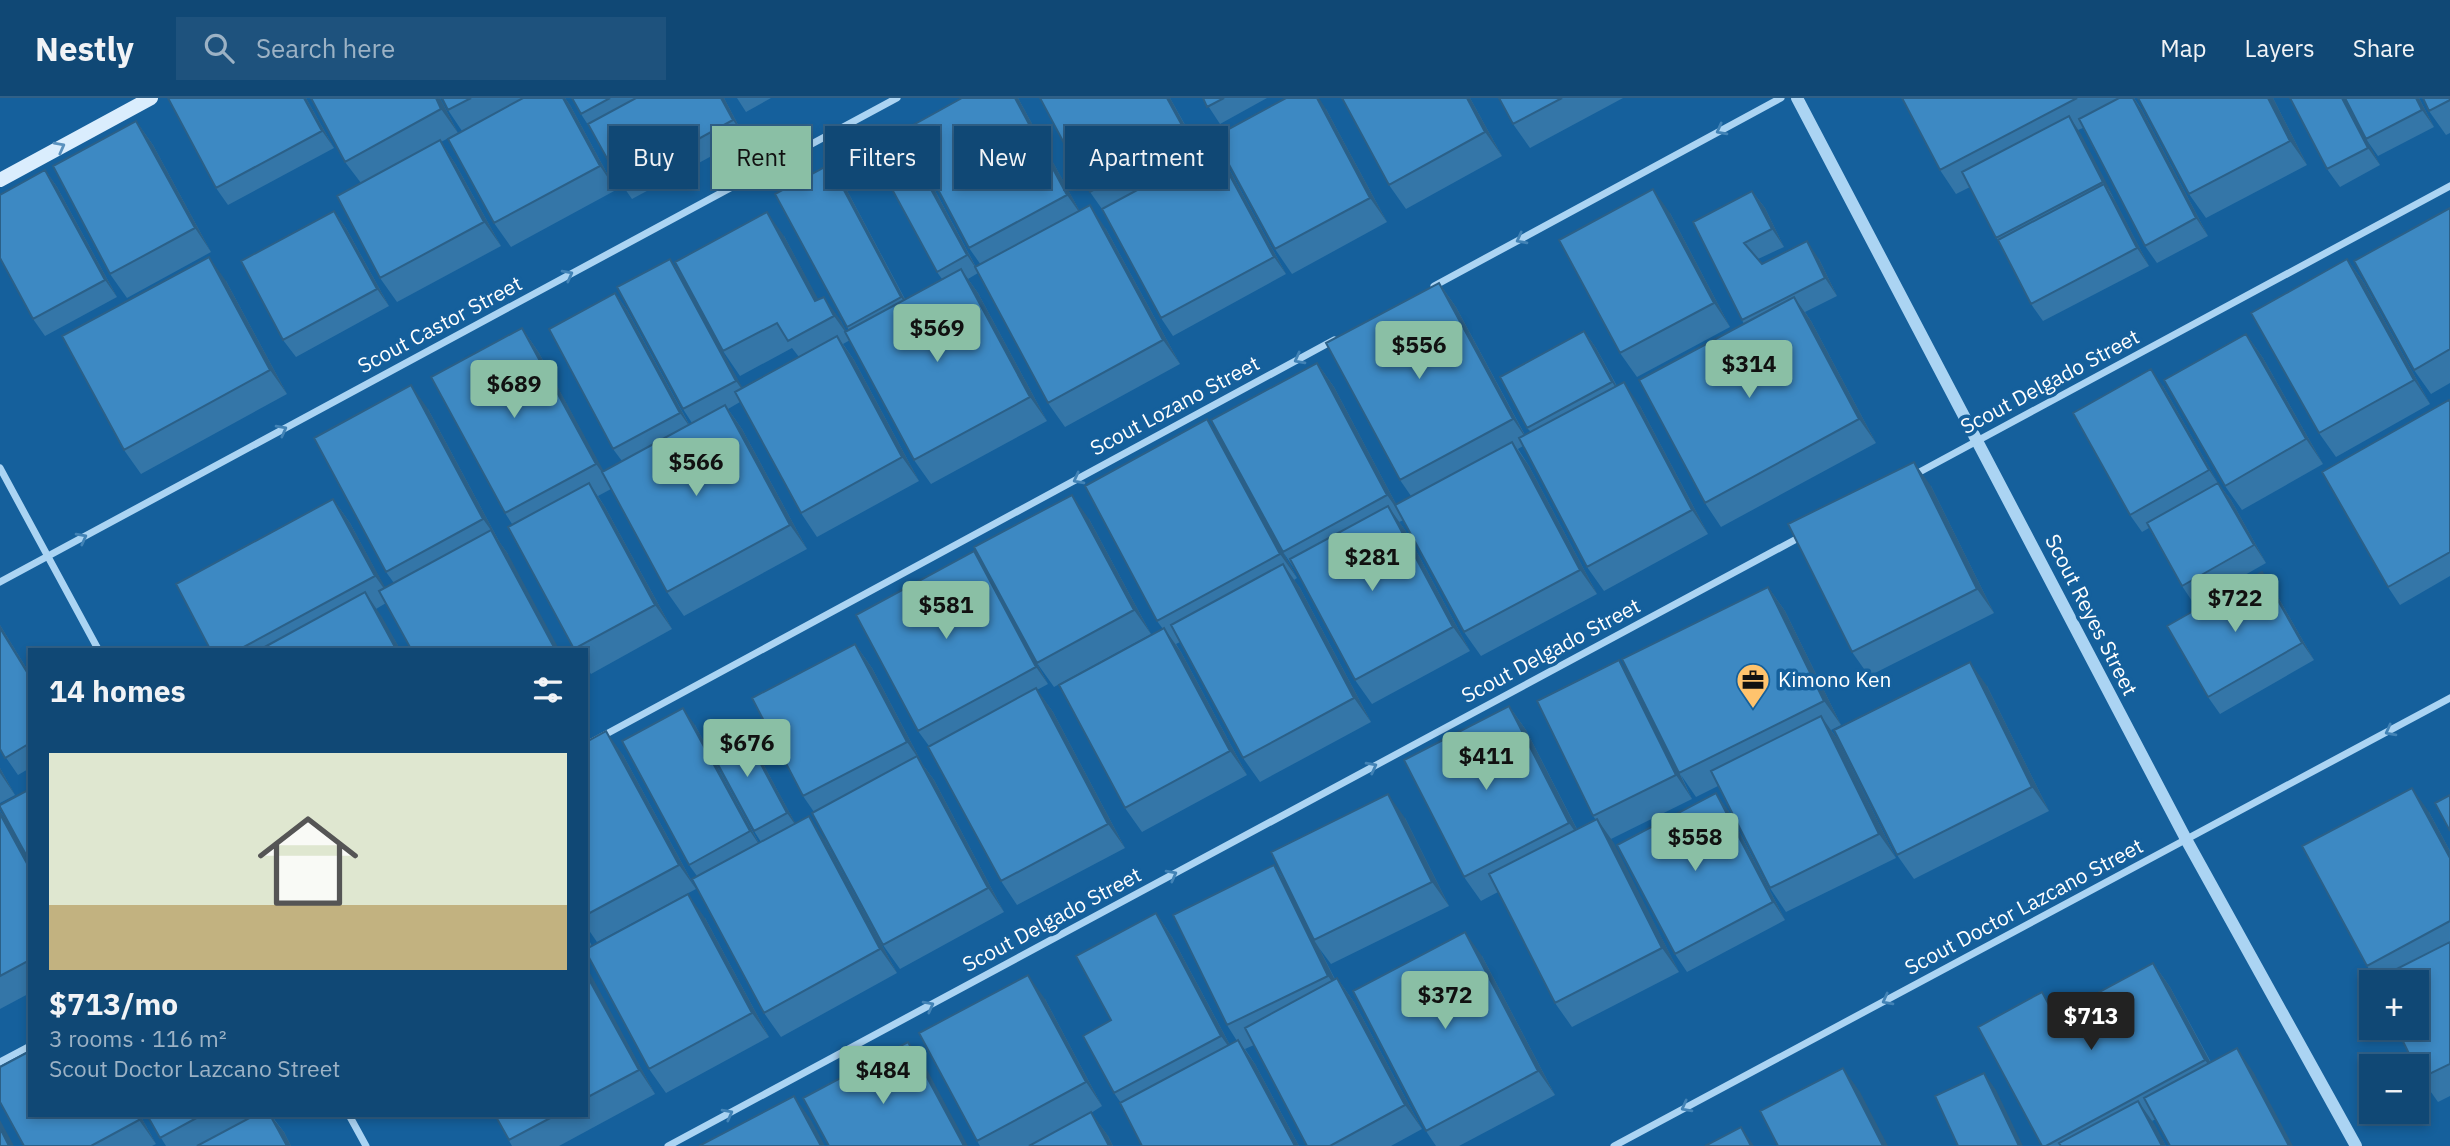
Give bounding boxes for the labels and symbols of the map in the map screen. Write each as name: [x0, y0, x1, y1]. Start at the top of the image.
one-way arrow: [1716, 122, 1728, 136]
one-way arrow: [53, 142, 65, 155]
one-way arrow: [1516, 231, 1528, 244]
street label: Scout Castor Street: [352, 269, 527, 379]
one-way arrow: [561, 270, 573, 284]
pin: $569: [896, 304, 978, 364]
pin: $556: [1378, 322, 1460, 381]
street label: Scout Delgado Street: [1955, 322, 2144, 440]
pin: $314: [1708, 341, 1790, 400]
street label: Scout Lozano Street: [1085, 349, 1264, 462]
one-way arrow: [1294, 350, 1307, 364]
pin: $689: [473, 360, 555, 420]
one-way arrow: [275, 425, 287, 438]
pin: $566: [655, 438, 737, 498]
one-way arrow: [1073, 470, 1085, 484]
street label: Scout Reyes Street: [2039, 529, 2145, 700]
one-way arrow: [74, 533, 87, 546]
pin: $281: [1331, 533, 1413, 593]
pin: $722: [2194, 574, 2276, 634]
pin: $581: [905, 582, 987, 641]
street label: Scout Delgado Street: [1456, 591, 1645, 709]
office icon: Kimono Ken: [1734, 661, 1772, 710]
place label: Kimono Ken: [1778, 665, 1892, 693]
pin: $676: [706, 720, 788, 779]
one-way arrow: [2385, 722, 2397, 736]
pin: $411: [1445, 732, 1527, 792]
one-way arrow: [1365, 762, 1378, 775]
pin: $558: [1654, 814, 1736, 873]
street label: Scout Doctor Lazcano Street: [1899, 831, 2148, 981]
street label: Scout Delgado Street: [957, 860, 1146, 978]
one-way arrow: [1165, 870, 1177, 883]
pin: $372: [1404, 972, 1486, 1031]
one-way arrow: [1882, 992, 1894, 1005]
pin: $713: [2050, 992, 2132, 1052]
one-way arrow: [921, 1001, 934, 1014]
pin: $484: [842, 1046, 924, 1106]
one-way arrow: [1681, 1099, 1694, 1112]
one-way arrow: [721, 1108, 734, 1122]

